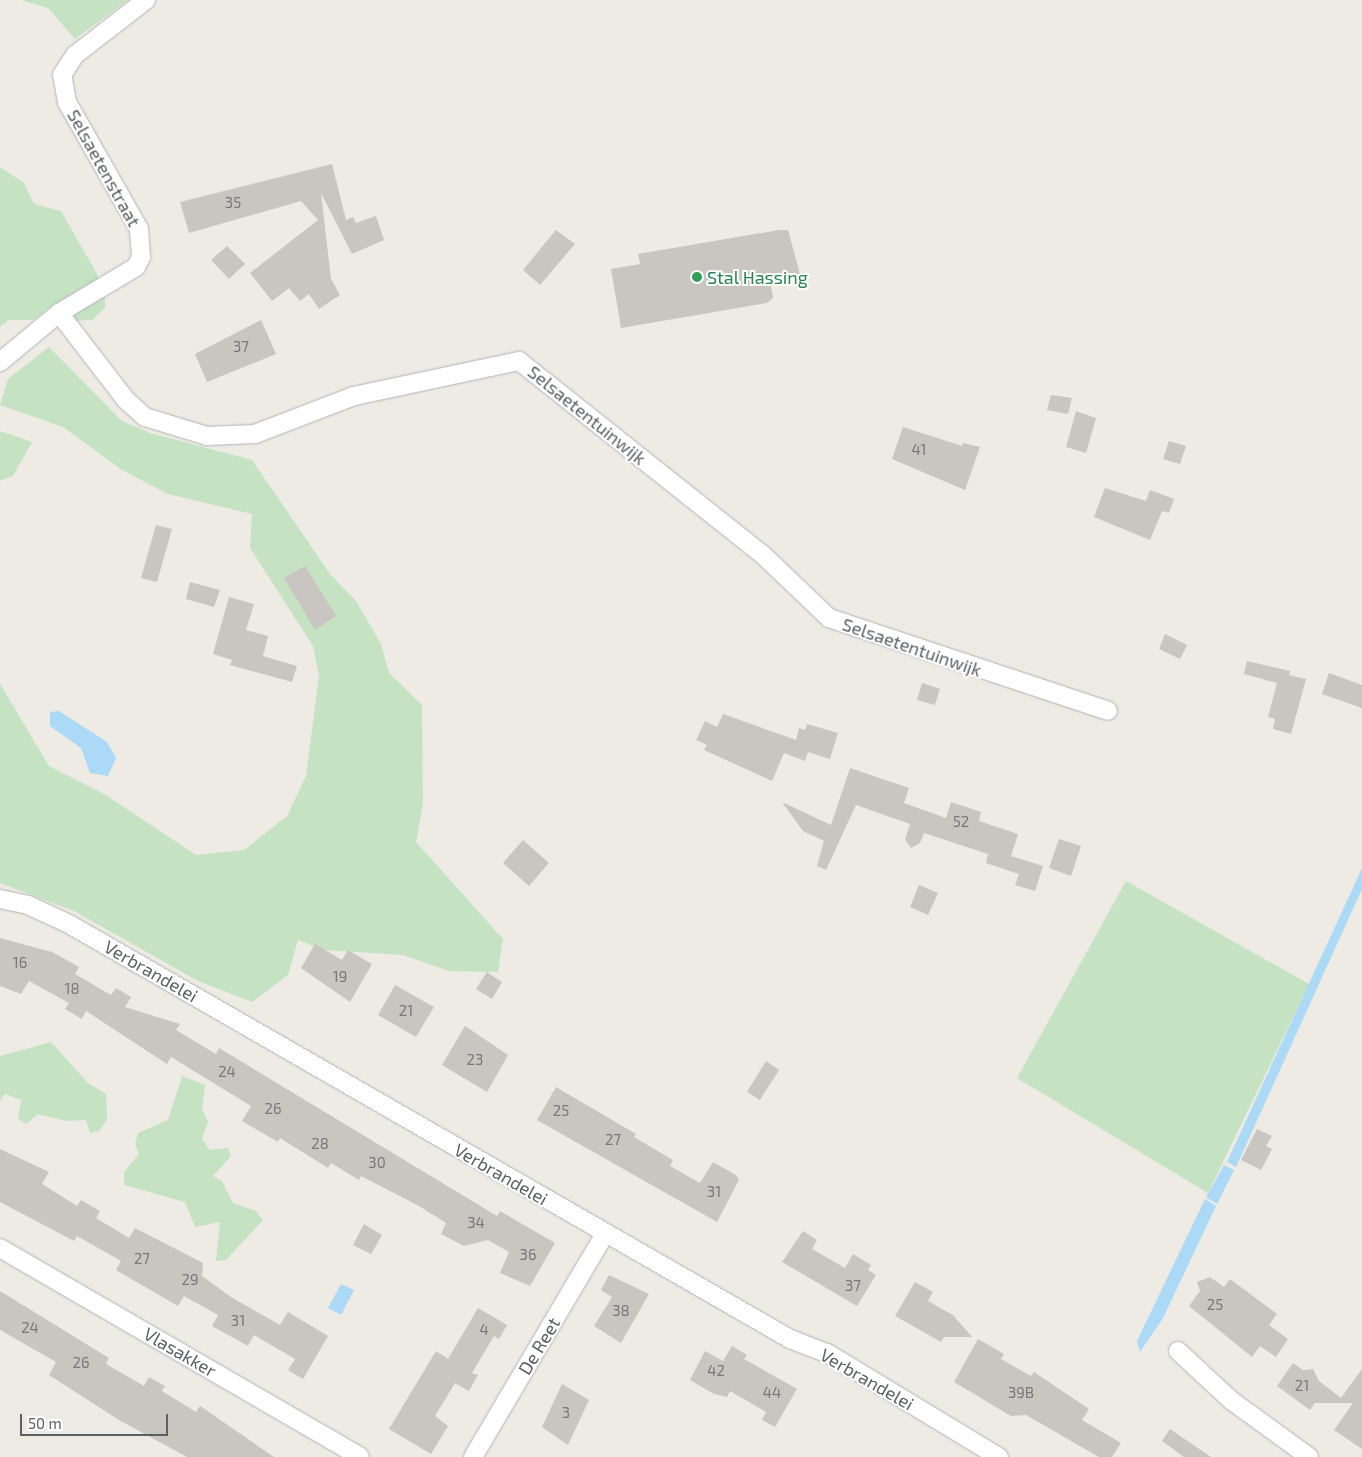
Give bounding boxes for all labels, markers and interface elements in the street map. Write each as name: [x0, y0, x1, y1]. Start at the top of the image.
street label: Selsaetenstraat: [63, 106, 145, 230]
house number: 35: [225, 194, 241, 212]
place label: Stal Hassing: [707, 266, 808, 288]
marker: Stal Hassing: [691, 271, 703, 283]
house number: 37: [233, 338, 249, 356]
street label: Selsaetentuinwijk: [524, 361, 650, 469]
house number: 41: [911, 441, 927, 459]
street label: Selsaetentuinwijk: [840, 613, 984, 681]
house number: 52: [953, 813, 969, 831]
street label: Verbrandelei: [100, 936, 202, 1006]
house number: 16: [13, 954, 27, 972]
house number: 19: [333, 968, 347, 986]
house number: 18: [64, 980, 80, 998]
house number: 21: [399, 1002, 413, 1020]
house number: 23: [467, 1051, 483, 1069]
house number: 24: [218, 1063, 236, 1081]
house number: 26: [264, 1100, 282, 1118]
house number: 25: [553, 1102, 569, 1120]
house number: 27: [605, 1131, 621, 1149]
house number: 28: [311, 1135, 329, 1153]
street label: Verbrandelei: [450, 1139, 552, 1209]
house number: 30: [368, 1154, 386, 1172]
house number: 31: [707, 1183, 721, 1201]
house number: 34: [467, 1214, 485, 1232]
house number: 36: [520, 1246, 536, 1264]
house number: 27: [134, 1250, 150, 1268]
house number: 29: [181, 1271, 199, 1289]
house number: 37: [845, 1277, 861, 1295]
house number: 25: [1207, 1296, 1223, 1314]
house number: 38: [612, 1302, 630, 1320]
house number: 31: [231, 1312, 245, 1330]
street label: De Reet: [514, 1313, 564, 1379]
house number: 24: [21, 1319, 39, 1337]
house number: 4: [479, 1321, 489, 1339]
street label: Vlasakker: [140, 1323, 220, 1381]
street label: Verbrandelei: [816, 1344, 918, 1414]
house number: 26: [72, 1354, 90, 1372]
house number: 42: [707, 1362, 725, 1380]
house number: 21: [1295, 1377, 1309, 1395]
house number: 44: [763, 1384, 781, 1402]
house number: 39B: [1008, 1384, 1034, 1402]
scale bar: [22, 1404, 170, 1436]
house number: 3: [562, 1404, 570, 1422]
text: 50 m: [28, 1414, 62, 1432]

